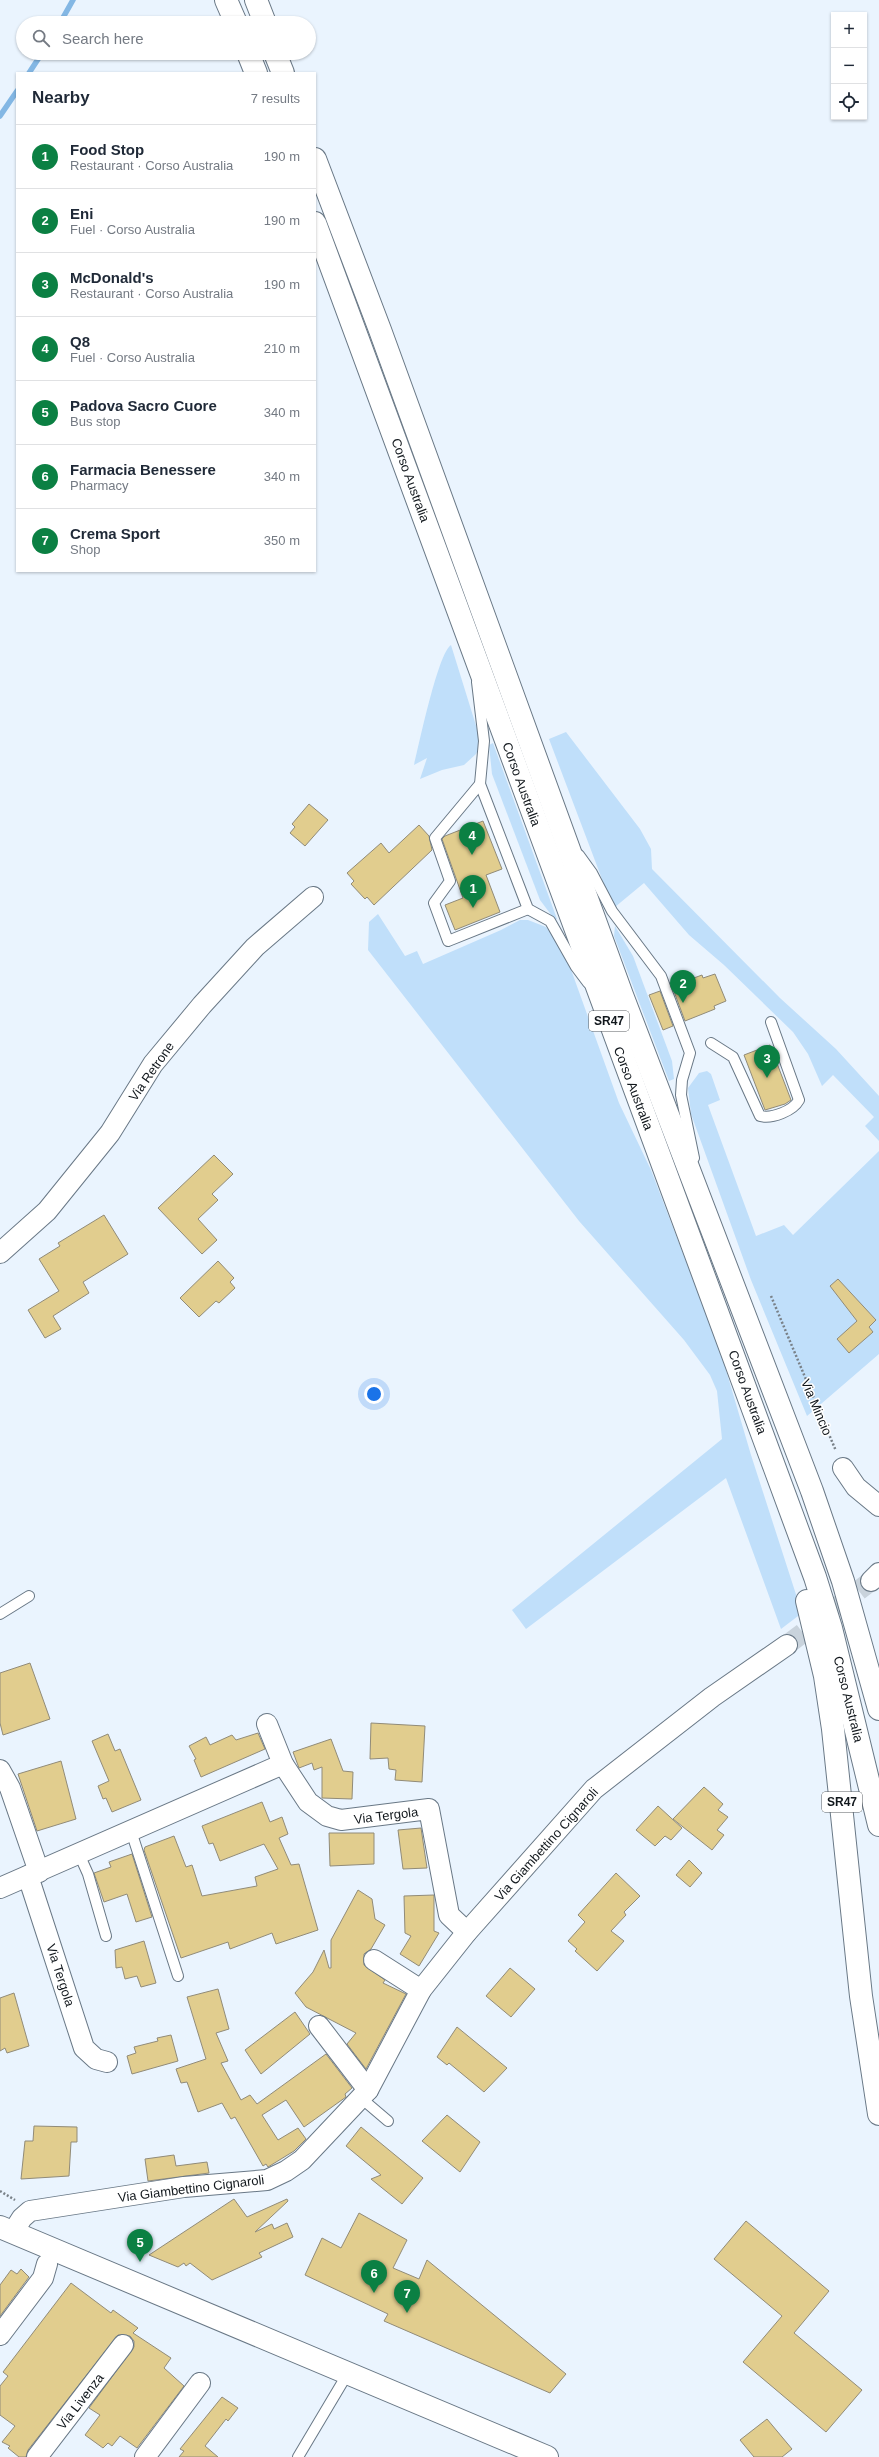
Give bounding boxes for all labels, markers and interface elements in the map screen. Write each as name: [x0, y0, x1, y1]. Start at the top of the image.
map controls: [831, 12, 867, 120]
button: +: [831, 12, 867, 48]
search box: [16, 16, 316, 60]
icon: search: [30, 27, 52, 49]
text: Search here: [62, 30, 144, 47]
button: −: [831, 48, 867, 84]
button: locate: [831, 84, 867, 120]
text: Nearby: [32, 88, 90, 107]
text: 7 results: [251, 91, 300, 106]
text: Food Stop: [70, 141, 144, 158]
text: 1: [41, 149, 49, 164]
text: 190 m: [264, 149, 300, 164]
text: Restaurant · Corso Australia: [70, 158, 233, 173]
text: Eni: [70, 205, 93, 222]
text: 2: [41, 213, 49, 228]
text: 190 m: [264, 213, 300, 228]
text: Fuel · Corso Australia: [70, 222, 195, 237]
text: McDonald's: [70, 269, 154, 286]
text: 3: [41, 277, 49, 292]
text: 190 m: [264, 277, 300, 292]
text: Restaurant · Corso Australia: [70, 286, 233, 301]
text: Q8: [70, 333, 90, 350]
text: 4: [41, 341, 49, 356]
text: 210 m: [264, 341, 300, 356]
text: Fuel · Corso Australia: [70, 350, 195, 365]
text: Padova Sacro Cuore: [70, 397, 217, 414]
text: 5: [41, 405, 49, 420]
text: 340 m: [264, 405, 300, 420]
text: Bus stop: [70, 414, 121, 429]
street label: Corso Australia: [388, 436, 433, 525]
text: Farmacia Benessere: [70, 461, 216, 478]
text: 6: [41, 469, 49, 484]
text: 340 m: [264, 469, 300, 484]
text: Pharmacy: [70, 478, 129, 493]
text: Crema Sport: [70, 525, 160, 542]
text: 7: [41, 533, 49, 548]
text: 350 m: [264, 533, 300, 548]
text: Shop: [70, 542, 100, 557]
street label: Corso Australia: [499, 740, 544, 829]
pin: 4: [459, 822, 485, 855]
pin: 1: [460, 875, 486, 908]
pin: 2: [670, 970, 696, 1003]
road number: SR47: [589, 1011, 629, 1031]
street label: Via Retrone: [126, 1039, 177, 1104]
street label: Corso Australia: [611, 1044, 657, 1133]
pin: 3: [754, 1045, 780, 1078]
street label: Corso Australia: [725, 1348, 770, 1437]
street label: Via Mincio: [798, 1377, 835, 1438]
your location: [364, 1384, 384, 1404]
street label: Corso Australia: [831, 1655, 867, 1744]
street label: Via Giambettino Cignaroli: [492, 1785, 601, 1904]
road number: SR47: [822, 1792, 862, 1812]
street label: Via Tergola: [353, 1804, 420, 1827]
street label: Via Tergola: [43, 1942, 78, 2009]
street label: Via Giambettino Cignaroli: [117, 2172, 265, 2205]
pin: 5: [127, 2229, 153, 2262]
pin: 6: [361, 2260, 387, 2293]
pin: 7: [394, 2280, 420, 2313]
street label: Via Livenza: [54, 2370, 107, 2432]

